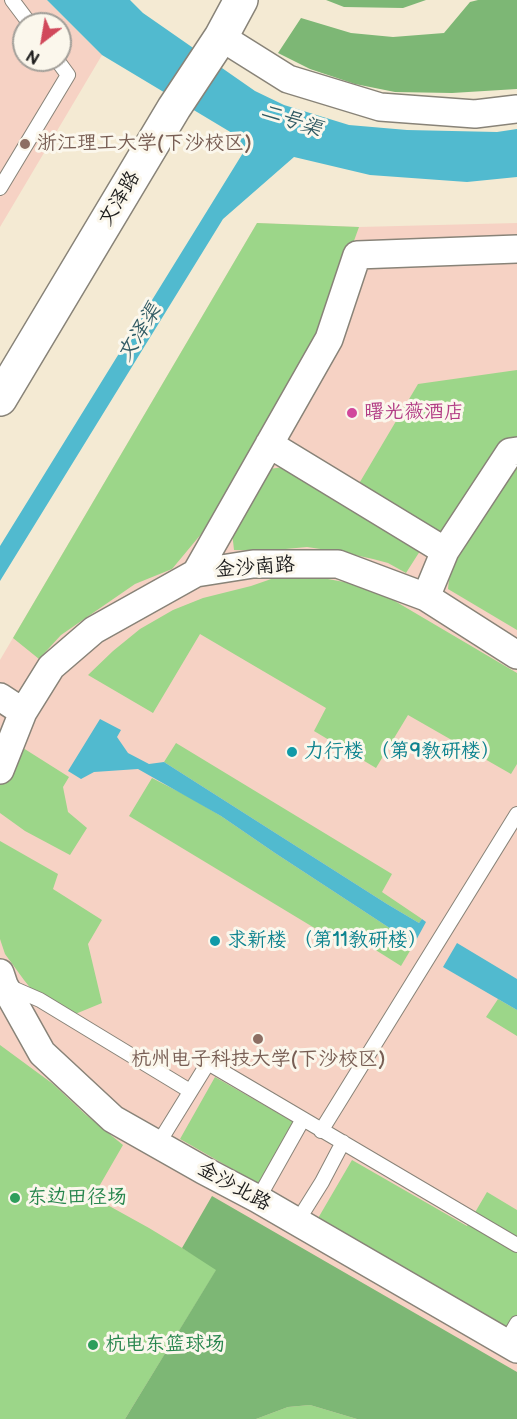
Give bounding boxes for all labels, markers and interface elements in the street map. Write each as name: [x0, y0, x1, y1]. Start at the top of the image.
north arrow: [12, 12, 72, 72]
text: N: [23, 45, 44, 67]
water label: 二号渠: [257, 99, 325, 143]
place label: 浙江理工大学(下沙校区): [37, 132, 252, 156]
marker: 浙江理工大学(下沙校区): [18, 137, 32, 151]
street label: 文泽路: [94, 167, 146, 231]
water label: 文泽渠: [113, 300, 167, 366]
place label: 曙光薇酒店: [364, 401, 464, 425]
marker: 曙光薇酒店: [345, 406, 359, 420]
street label: 金沙南路: [214, 553, 296, 583]
place label: 力行楼 （第9教研楼）: [304, 740, 501, 764]
marker: 力行楼 （第9教研楼）: [285, 745, 299, 759]
place label: 求新楼 （第11教研楼）: [227, 929, 428, 953]
marker: 求新楼 （第11教研楼）: [208, 934, 222, 948]
marker: 杭州电子科技大学(下沙校区): [251, 1032, 265, 1046]
place label: 杭州电子科技大学(下沙校区): [131, 1048, 385, 1072]
street label: 金沙北路: [193, 1157, 275, 1217]
place label: 东边田径场: [27, 1186, 127, 1210]
marker: 东边田径场: [8, 1191, 22, 1205]
place label: 杭电东篮球场: [105, 1333, 225, 1357]
marker: 杭电东篮球场: [86, 1338, 100, 1352]

